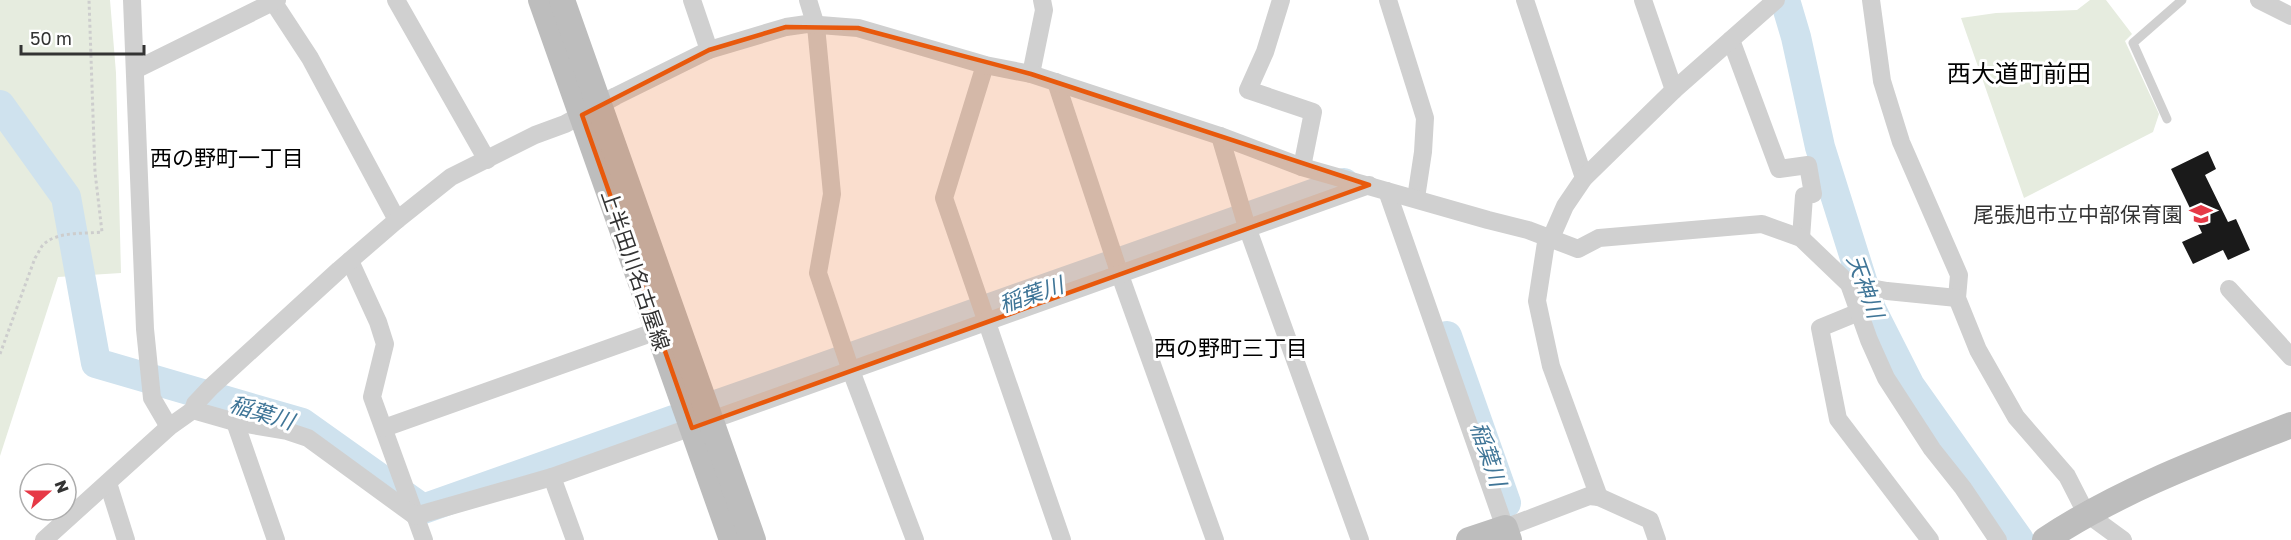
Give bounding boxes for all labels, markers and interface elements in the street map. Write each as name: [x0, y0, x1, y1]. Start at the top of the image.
scale bar: [21, 18, 144, 56]
text: 50 m: [30, 27, 72, 49]
district label: 西大道町前田: [1947, 58, 2091, 87]
district label: 西の野町一丁目: [150, 144, 304, 171]
street label: 上半田川名古屋線: [596, 186, 676, 354]
place label: 尾張旭市立中部保育園: [1973, 201, 2183, 227]
school or university icon: 尾張旭市立中部保育園: [2188, 201, 2214, 227]
water label: 天神川: [1842, 250, 1891, 323]
water label: 稲葉川: [995, 270, 1068, 318]
district label: 西の野町三丁目: [1154, 334, 1308, 361]
water label: 稲葉川: [226, 389, 299, 435]
water label: 稲葉川: [1465, 418, 1513, 491]
north arrow: [18, 462, 78, 522]
text: N: [50, 477, 74, 496]

